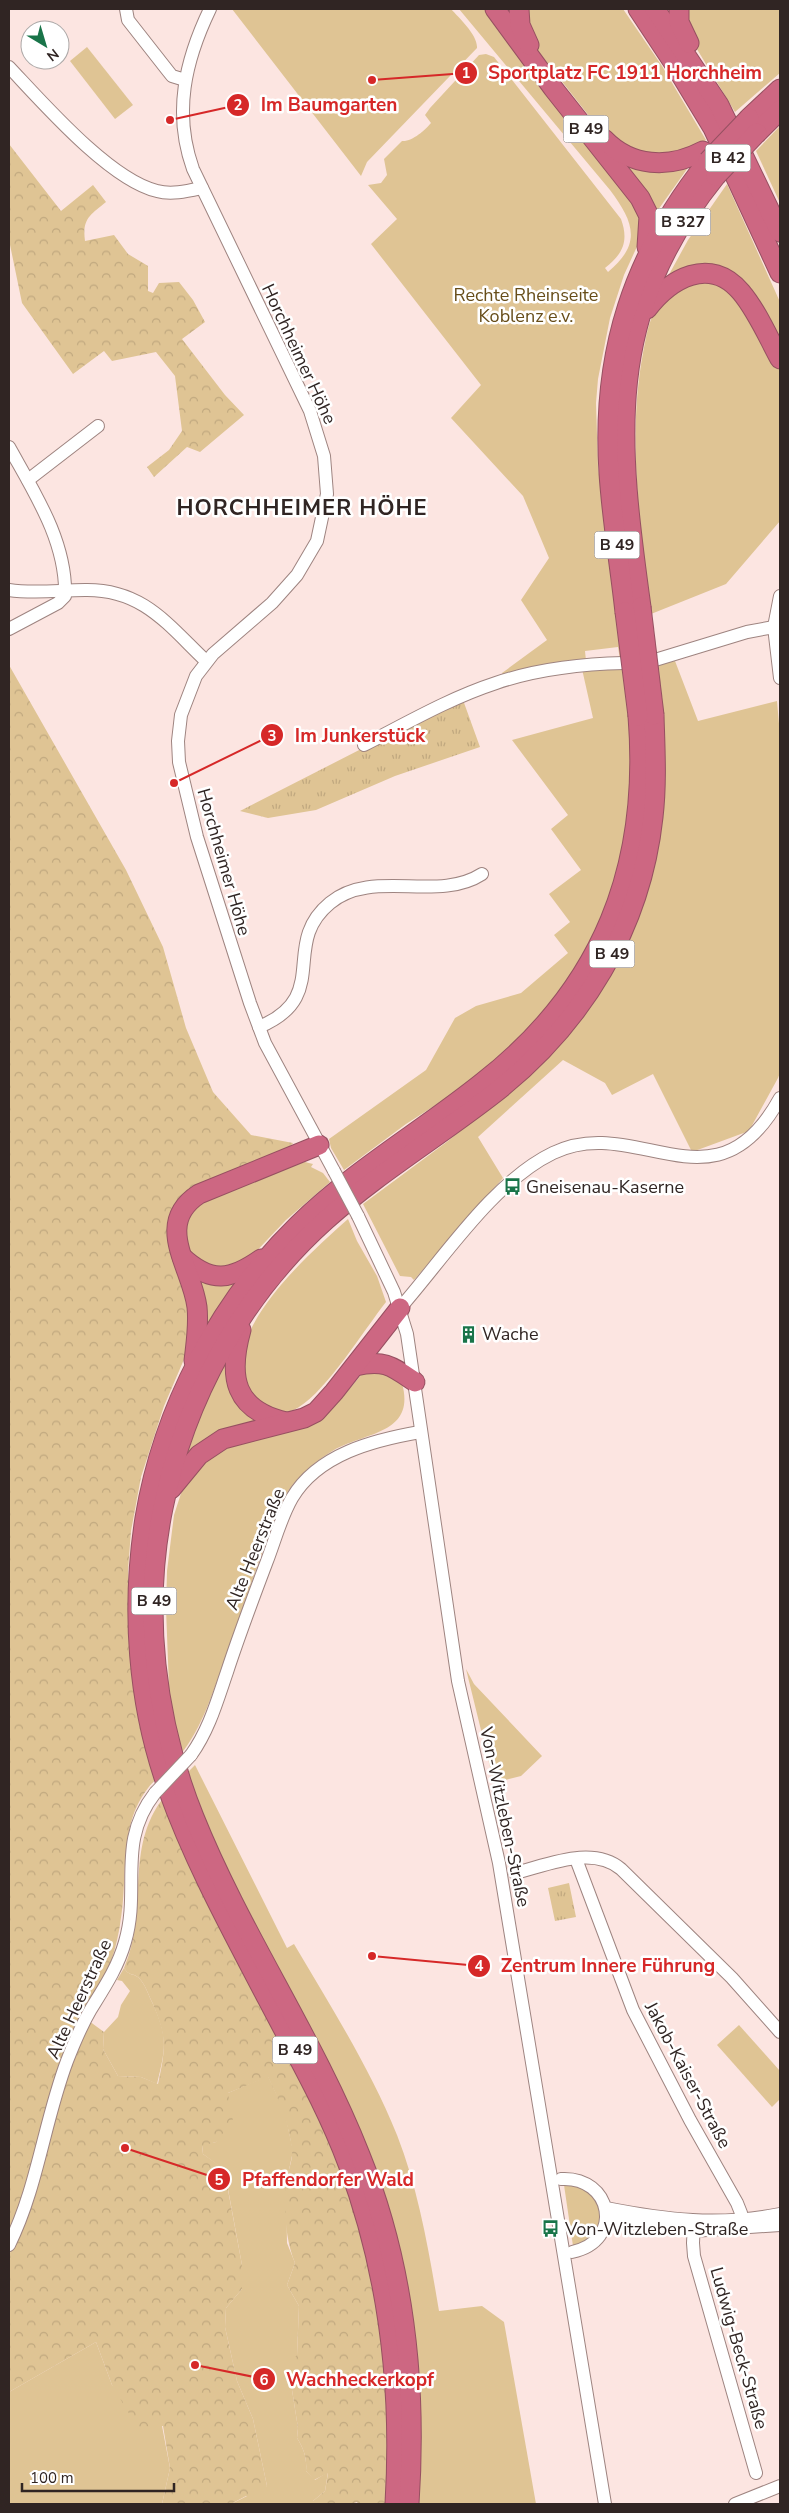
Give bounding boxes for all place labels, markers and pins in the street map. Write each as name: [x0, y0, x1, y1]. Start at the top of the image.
callout: Sportplatz FC 1911 Horchheim: [453, 56, 772, 90]
callout: Im Baumgarten: [226, 88, 408, 122]
callout: Im Junkerstück: [260, 718, 435, 752]
place label: Gneisenau-Kaserne: [526, 1175, 684, 1199]
bus stop icon: Gneisenau-Kaserne: [502, 1177, 522, 1197]
place label: Wache: [482, 1322, 538, 1346]
building icon: Wache: [458, 1324, 478, 1344]
callout: Zentrum Innere Führung: [466, 1949, 725, 1983]
callout: Pfaffendorfer Wald: [207, 2162, 424, 2196]
place label: Von-Witzleben-Straße: [564, 2217, 748, 2241]
bus stop icon: Von-Witzleben-Straße: [541, 2219, 561, 2239]
callout: Wachheckerkopf: [252, 2362, 444, 2396]

